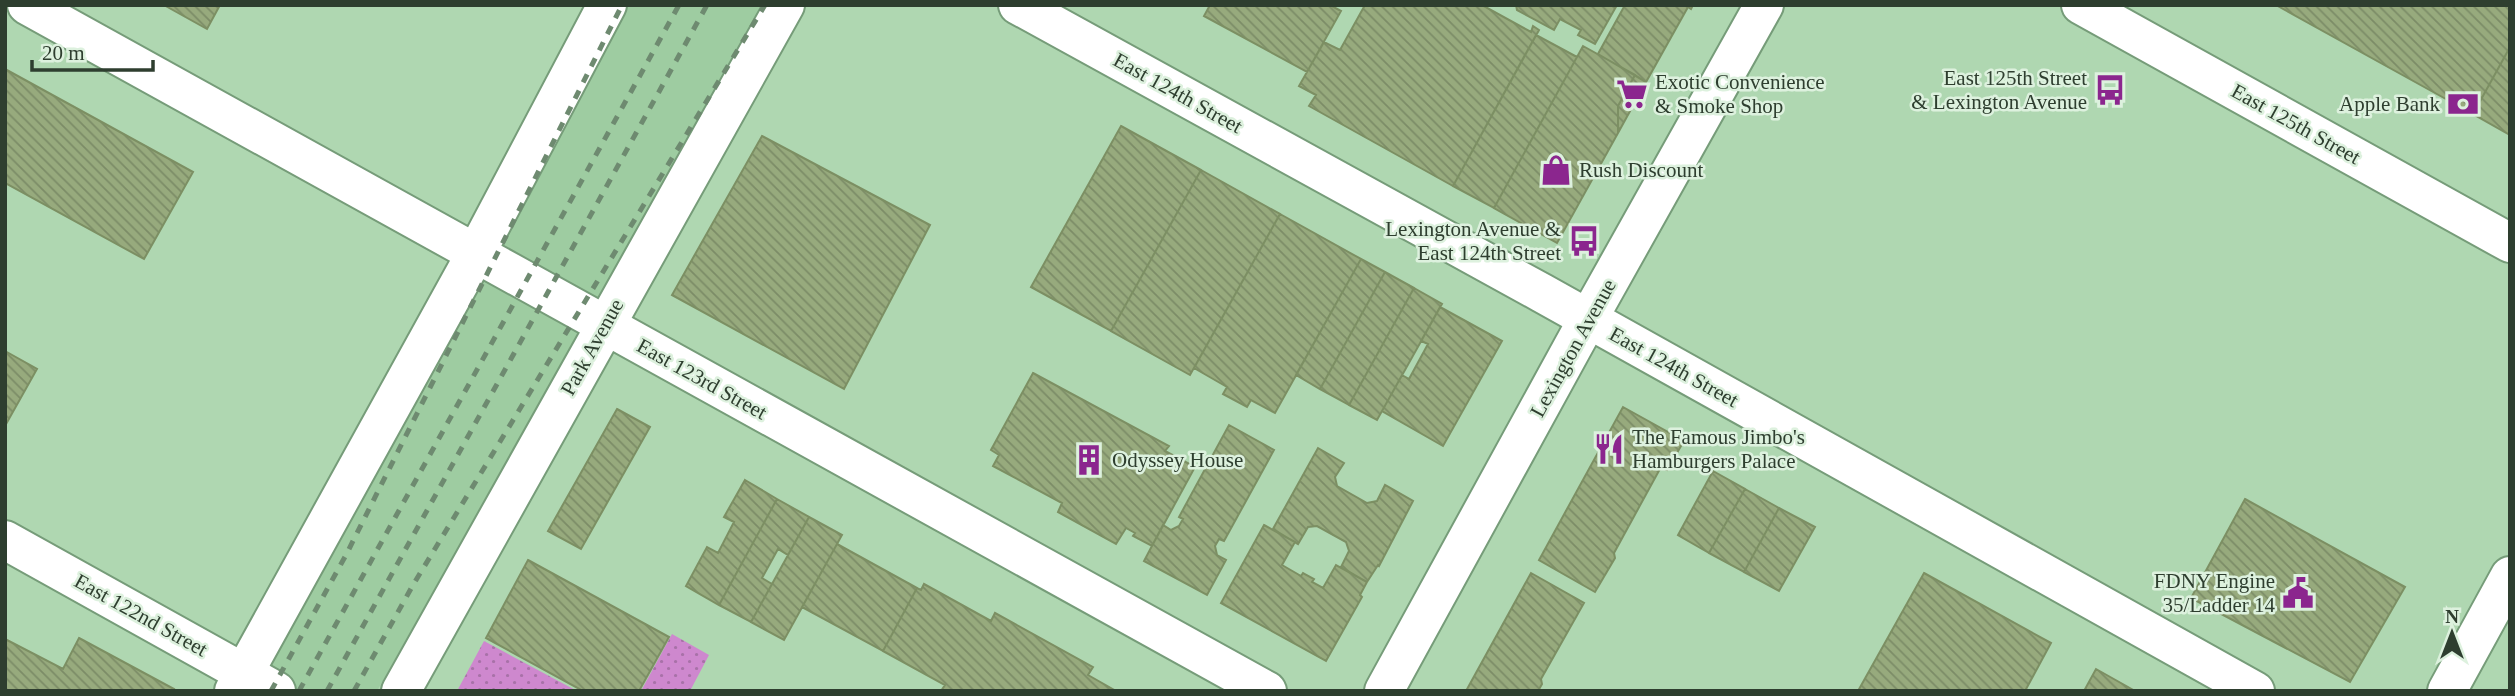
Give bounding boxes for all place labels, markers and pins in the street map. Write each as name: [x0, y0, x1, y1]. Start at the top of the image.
place label: East 125th Street & Lexington Avenue: [1911, 66, 2087, 114]
place label: Exotic Convenience & Smoke Shop: [1655, 70, 1825, 118]
bus stop icon: East 125th Street & Lexington Avenue: [2093, 73, 2127, 107]
supermarket icon: Exotic Convenience & Smoke Shop: [1615, 77, 1649, 111]
bank icon: Apple Bank: [2446, 87, 2480, 121]
place label: Apple Bank: [2339, 92, 2440, 116]
shop icon: Rush Discount: [1539, 153, 1573, 187]
place label: Rush Discount: [1579, 158, 1703, 182]
place label: Lexington Avenue & East 124th Street: [1385, 217, 1561, 265]
bus stop icon: Lexington Avenue & East 124th Street: [1567, 224, 1601, 258]
place label: The Famous Jimbo's Hamburgers Palace: [1632, 425, 1805, 473]
restaurant icon: The Famous Jimbo's Hamburgers Palace: [1592, 432, 1626, 466]
building icon: Odyssey House: [1072, 443, 1106, 477]
place label: Odyssey House: [1112, 448, 1243, 472]
place label: FDNY Engine 35/Ladder 14: [2154, 569, 2276, 617]
public building icon: FDNY Engine 35/Ladder 14: [2281, 576, 2315, 610]

